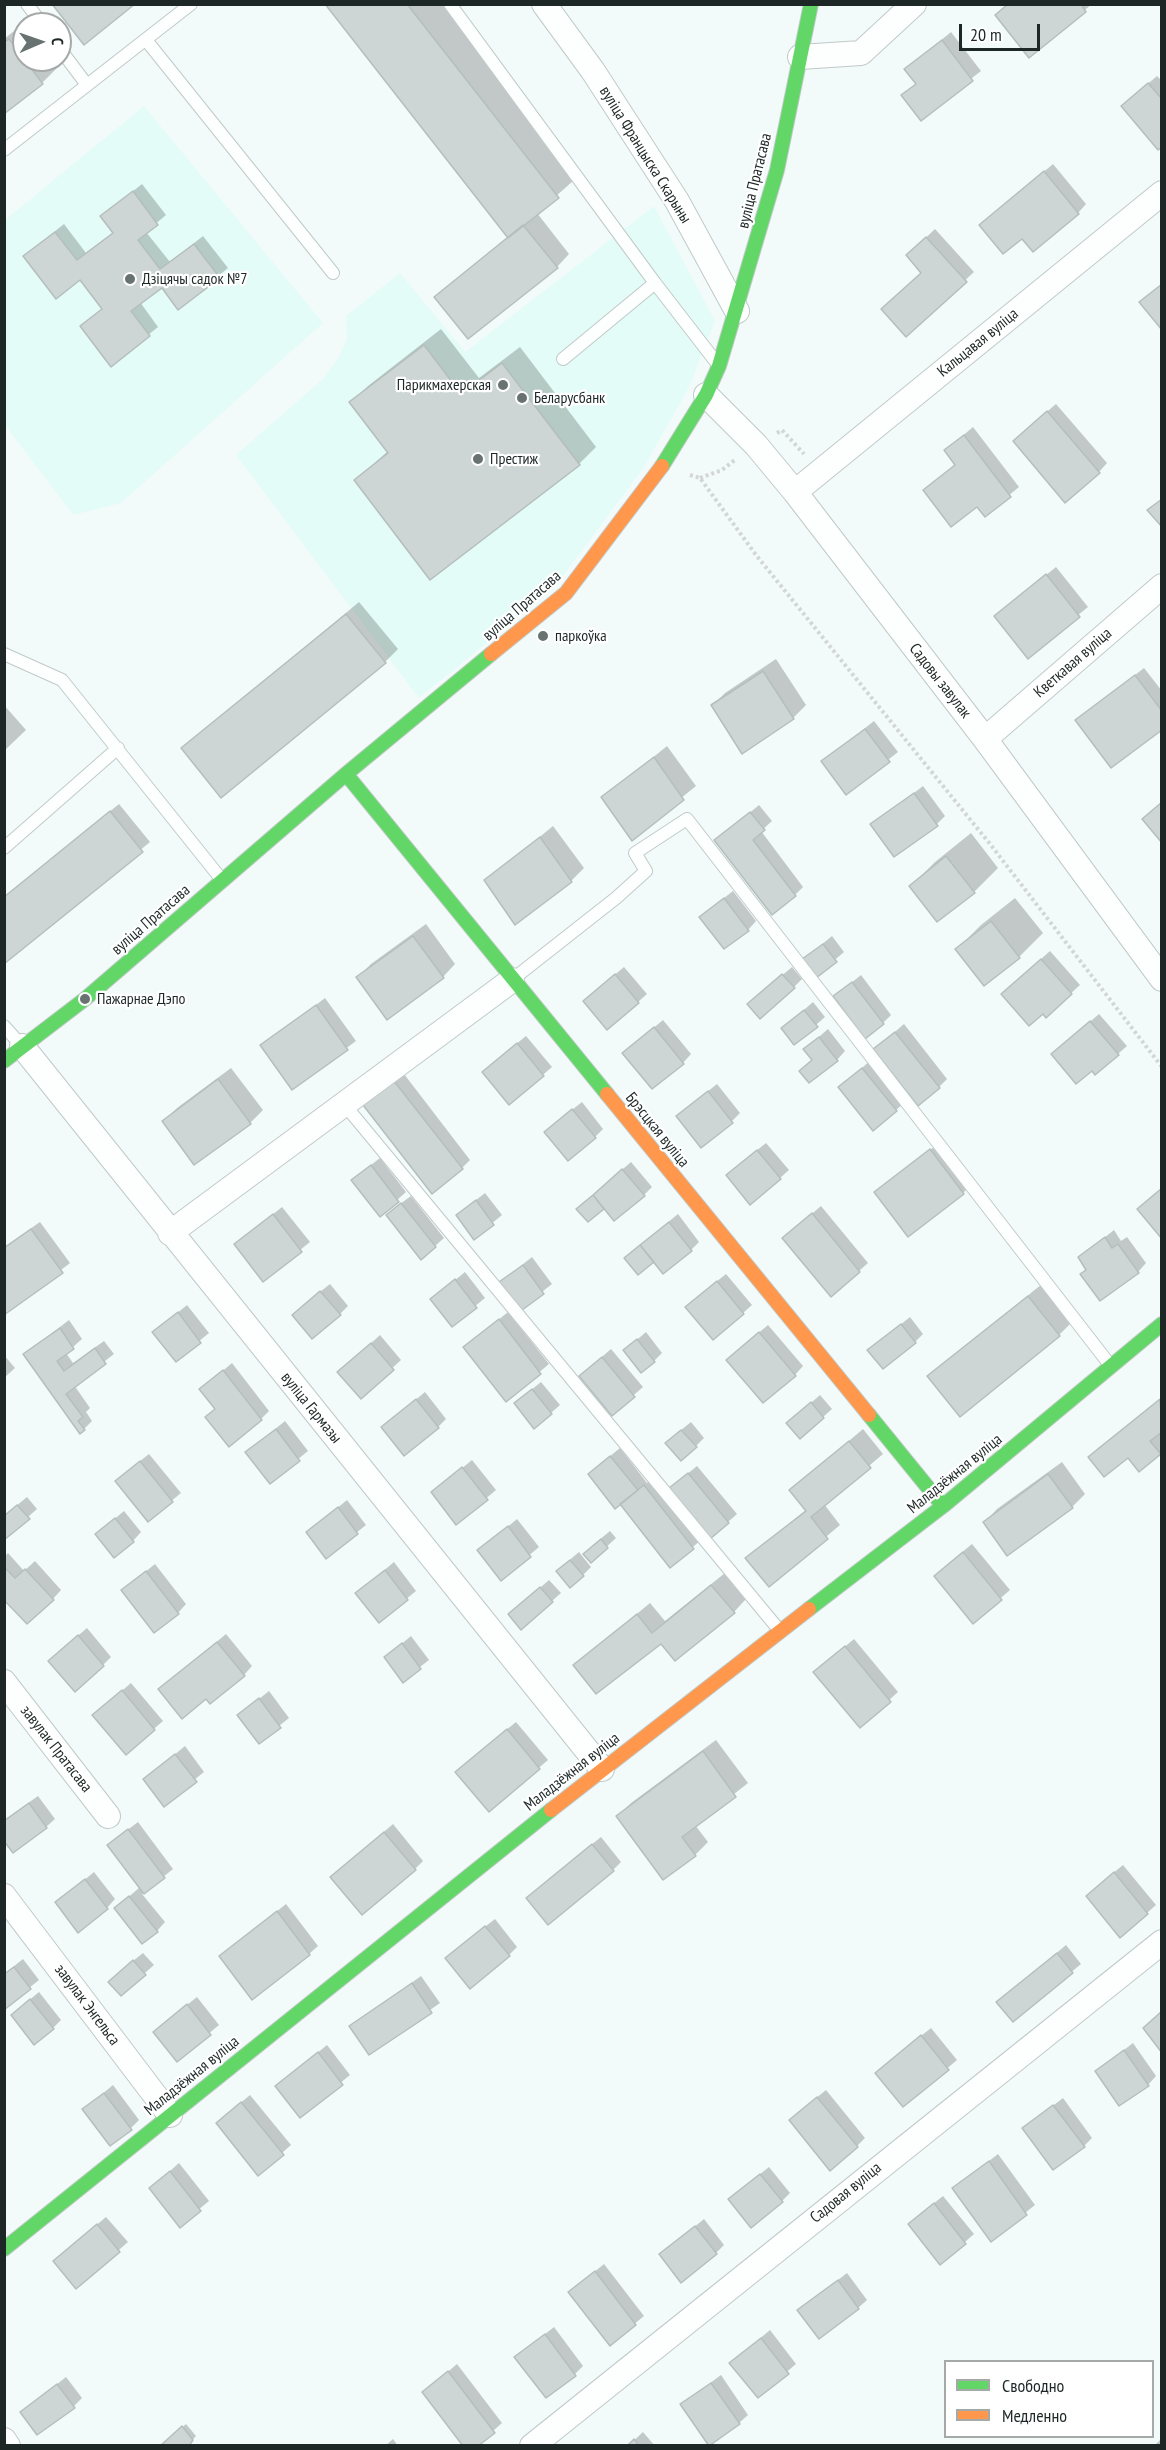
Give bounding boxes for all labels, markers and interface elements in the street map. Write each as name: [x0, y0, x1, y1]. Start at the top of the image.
north arrow: [12, 12, 72, 72]
scale bar: [962, 12, 1043, 50]
text: 20 m: [970, 23, 1002, 46]
text: С: [48, 37, 68, 45]
street label: вуліца Францыска Скарыны: [595, 83, 695, 227]
street label: вуліца Пратасава: [734, 131, 776, 231]
place label: Дзіцячы садок №7: [142, 269, 247, 289]
marker: Дзіцячы садок №7: [123, 272, 137, 286]
street label: Кальцавая вуліца: [934, 305, 1022, 381]
place label: Парикмахерская: [397, 375, 491, 395]
marker: Парикмахерская: [496, 378, 510, 392]
place label: Беларусбанк: [534, 388, 605, 408]
marker: Беларусбанк: [515, 391, 529, 405]
place label: Престиж: [490, 449, 538, 469]
marker: Престиж: [471, 452, 485, 466]
street label: вуліца Пратасава: [479, 567, 565, 645]
street label: Кветкавая вуліца: [1030, 624, 1116, 702]
place label: паркоўка: [555, 626, 607, 646]
marker: паркоўка: [536, 629, 550, 643]
street label: Садовы завулак: [905, 640, 975, 722]
street label: вуліца Пратасава: [108, 881, 194, 959]
place label: Пажарнае Дэпо: [97, 989, 186, 1009]
marker: Пажарнае Дэпо: [78, 992, 92, 1006]
street label: Брэсцкая вуліца: [621, 1089, 693, 1171]
street label: вуліца Гармазы: [277, 1369, 345, 1447]
street label: Маладзёжная вуліца: [904, 1430, 1006, 1518]
street label: завулак Пратасава: [16, 1702, 96, 1796]
street label: Маладзёжная вуліца: [520, 1729, 624, 1815]
street label: завулак Энгельса: [50, 1961, 124, 2049]
street label: Маладзёжная вуліца: [141, 2032, 243, 2120]
street label: Садовая вуліца: [807, 2159, 885, 2227]
legend: [944, 2360, 1154, 2438]
text: Свободно: [1002, 2374, 1064, 2397]
text: Медленно: [1002, 2404, 1067, 2427]

